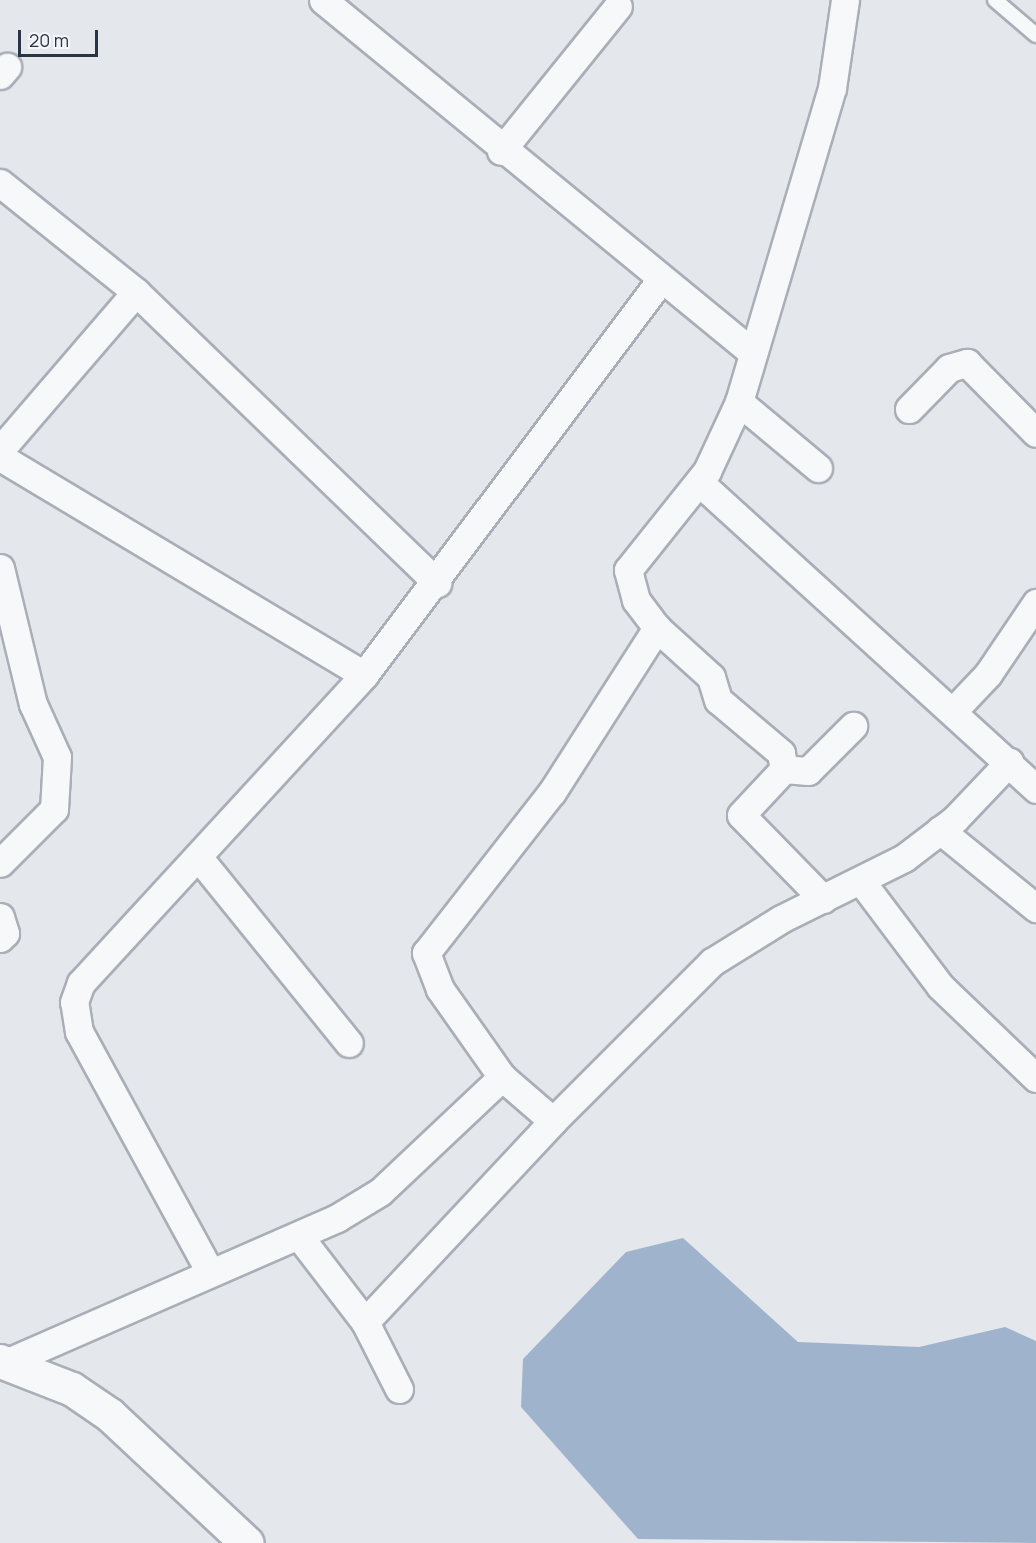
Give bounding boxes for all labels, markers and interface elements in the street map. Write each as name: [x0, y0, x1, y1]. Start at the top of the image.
scale bar: [21, 18, 100, 56]
text: 20 m: [29, 28, 69, 52]

